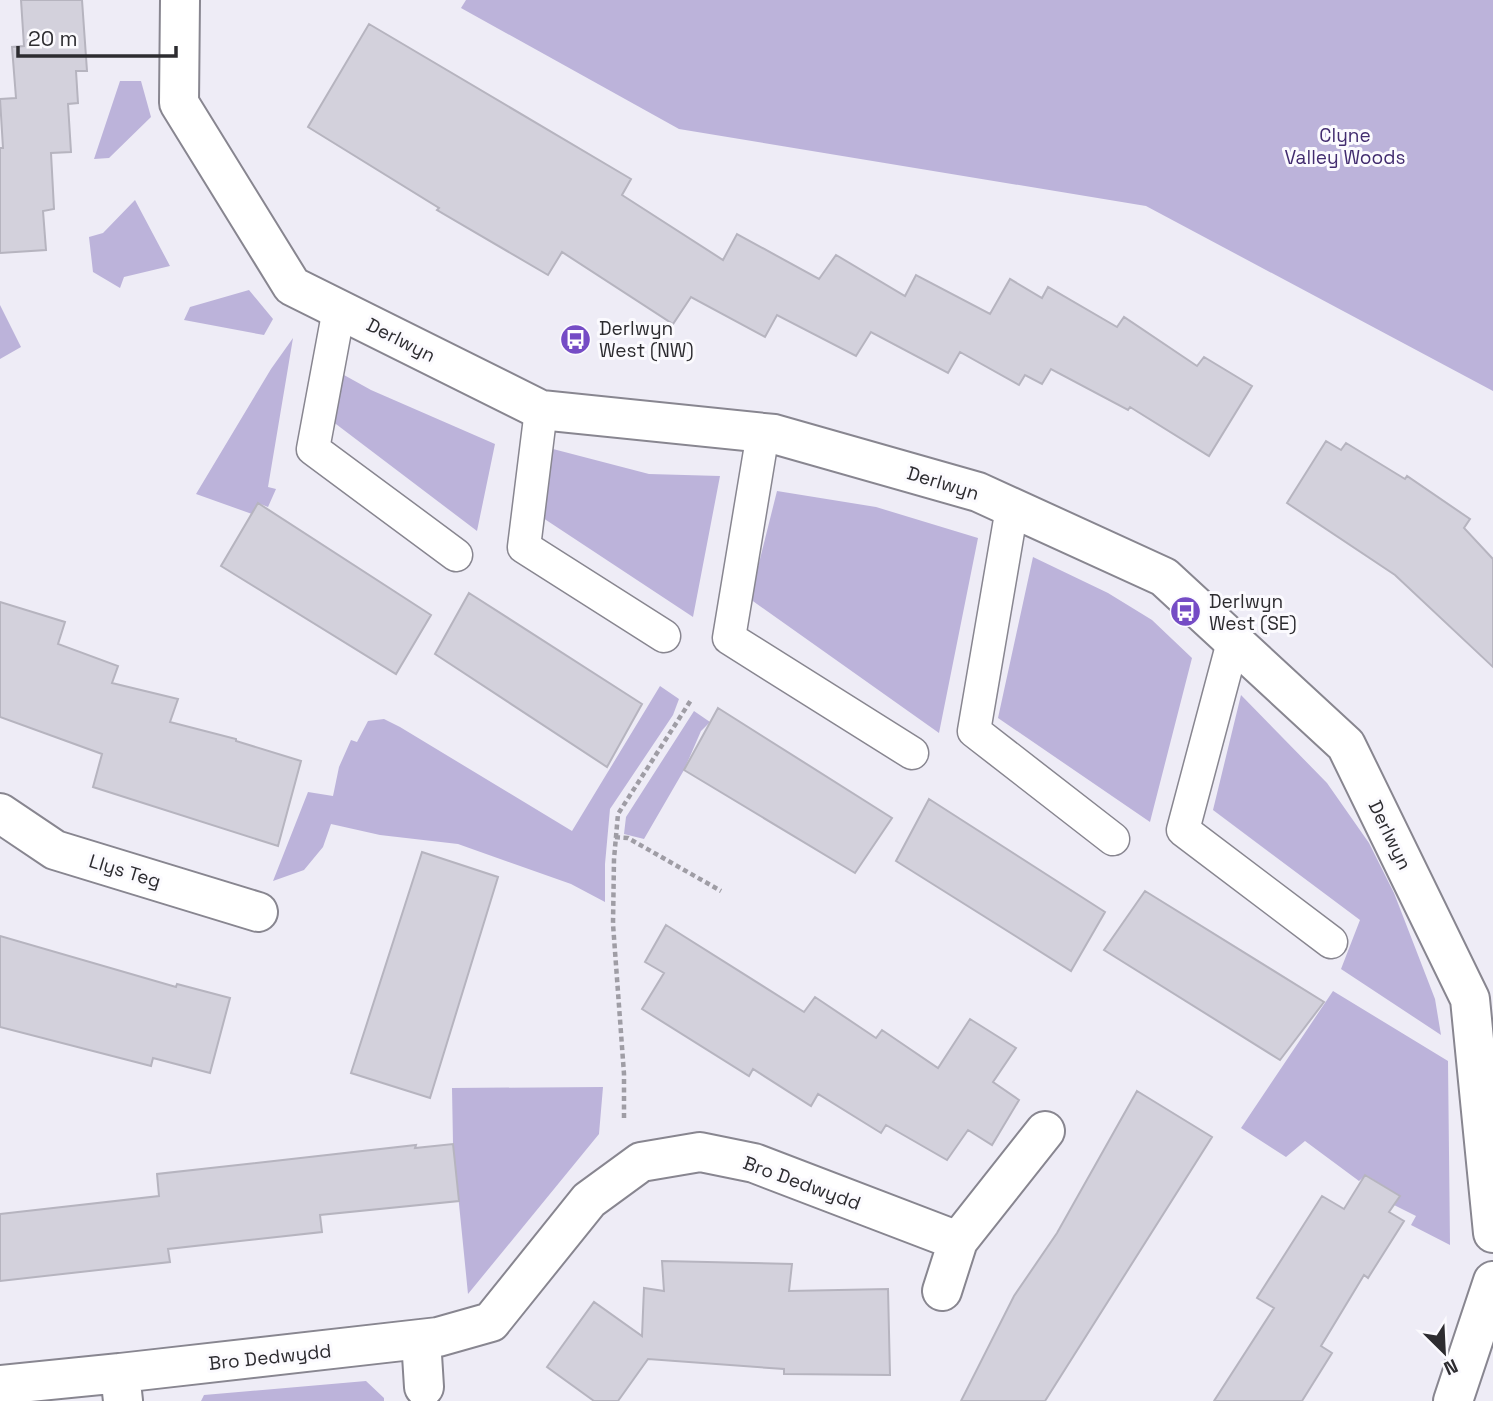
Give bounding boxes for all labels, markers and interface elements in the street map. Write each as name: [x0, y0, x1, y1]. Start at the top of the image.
scale bar: [18, 14, 175, 58]
text: 20 m: [28, 25, 78, 52]
park label: Clyne Valley Woods: [1284, 123, 1406, 170]
street label: Derlwyn: [362, 312, 440, 368]
place label: Derlwyn West (NW): [599, 316, 694, 363]
bus stop icon: Derlwyn West (NW): [559, 322, 593, 356]
street label: Derlwyn: [904, 460, 982, 506]
place label: Derlwyn West (SE): [1209, 589, 1297, 636]
bus stop icon: Derlwyn West (SE): [1169, 595, 1203, 629]
street label: Derlwyn: [1363, 796, 1417, 874]
street label: Llys Teg: [86, 848, 164, 894]
street label: Bro Dedwydd: [740, 1150, 864, 1216]
north arrow: [1409, 1317, 1479, 1387]
street label: Bro Dedwydd: [207, 1338, 333, 1376]
text: N: [1440, 1353, 1462, 1381]

